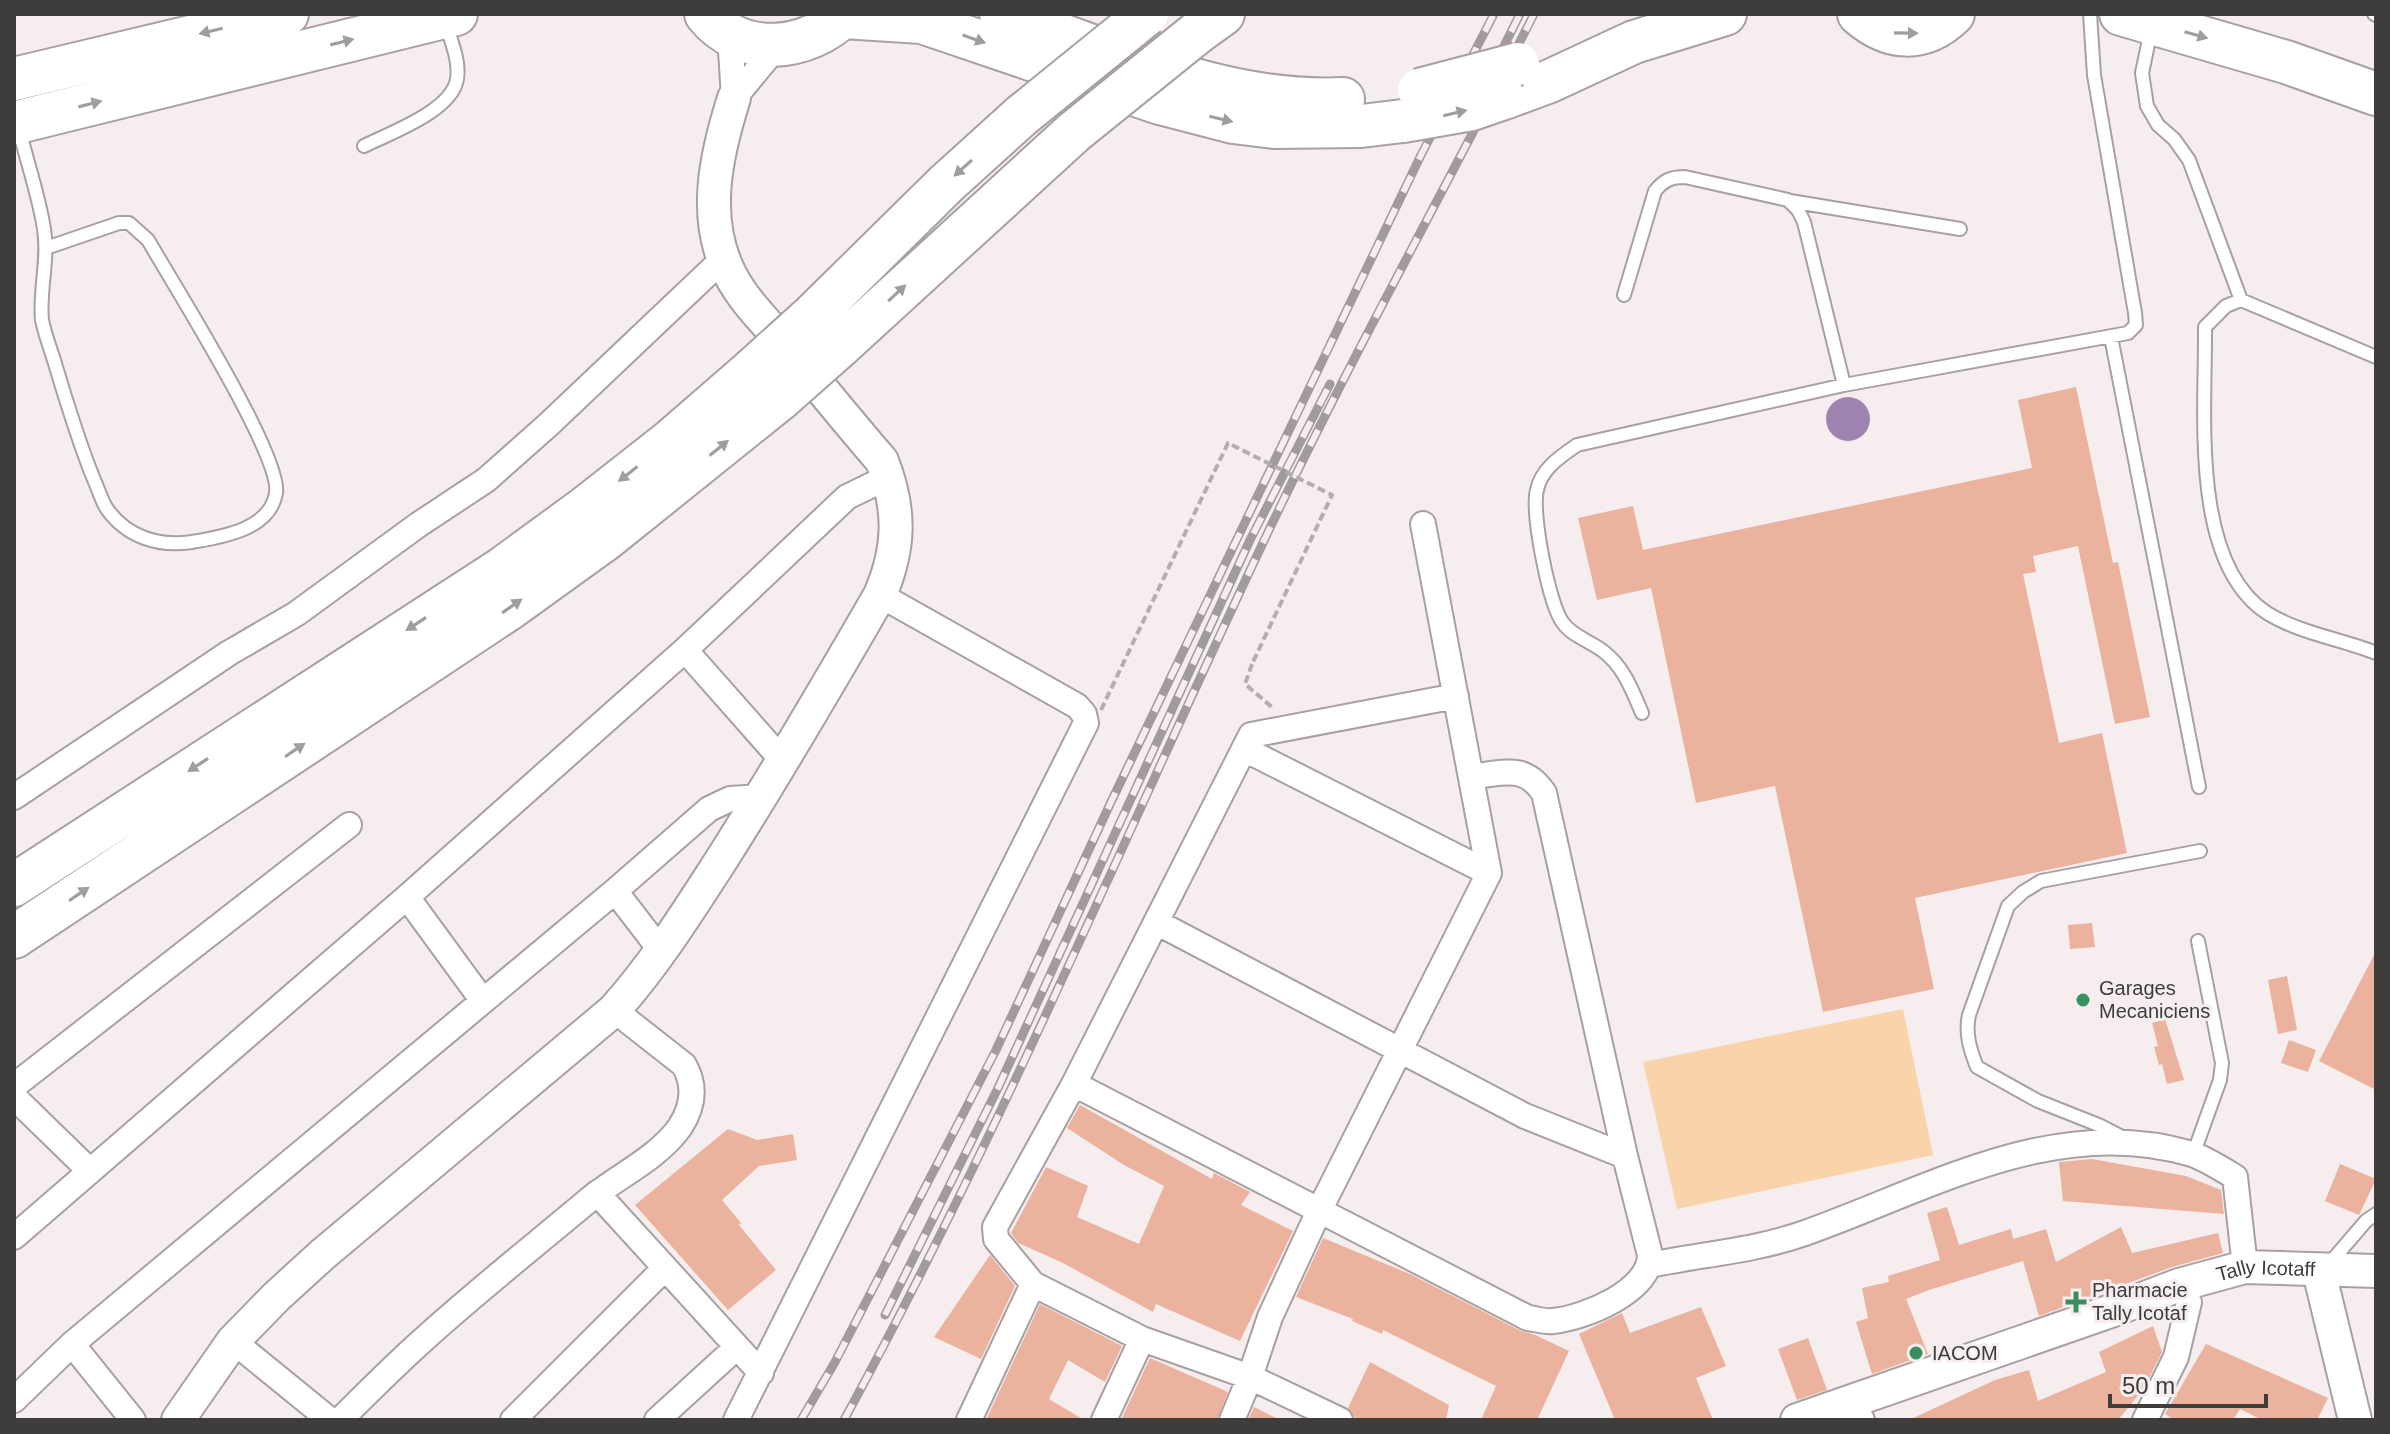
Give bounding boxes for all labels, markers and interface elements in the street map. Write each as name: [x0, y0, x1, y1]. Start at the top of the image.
one-way arrow: [198, 26, 223, 38]
one-way arrow: [1894, 27, 1919, 40]
one-way arrow: [2185, 29, 2209, 42]
one-way arrow: [963, 33, 987, 45]
one-way arrow: [330, 35, 355, 48]
one-way arrow: [77, 97, 102, 109]
one-way arrow: [1442, 106, 1467, 119]
one-way arrow: [1209, 113, 1234, 126]
one-way arrow: [954, 159, 973, 177]
one-way arrow: [887, 285, 906, 303]
one-way arrow: [709, 441, 729, 457]
one-way arrow: [618, 466, 638, 482]
one-way arrow: [502, 599, 523, 614]
one-way arrow: [405, 616, 426, 631]
one-way arrow: [285, 742, 306, 757]
one-way arrow: [187, 758, 209, 772]
one-way arrow: [69, 887, 90, 902]
place label: Garages Mecaniciens: [2099, 977, 2210, 1022]
marker: Garages Mecaniciens: [2074, 991, 2092, 1009]
street label: Tally Icotaff: [2214, 1256, 2316, 1285]
place label: Pharmacie Tally Icotaf: [2092, 1279, 2188, 1324]
marker: Pharmacie Tally Icotaf: [2067, 1293, 2085, 1311]
place label: IACOM: [1932, 1342, 1998, 1364]
marker: IACOM: [1907, 1344, 1925, 1362]
scale bar: [2110, 1358, 2266, 1408]
text: 50 m: [2122, 1372, 2175, 1399]

